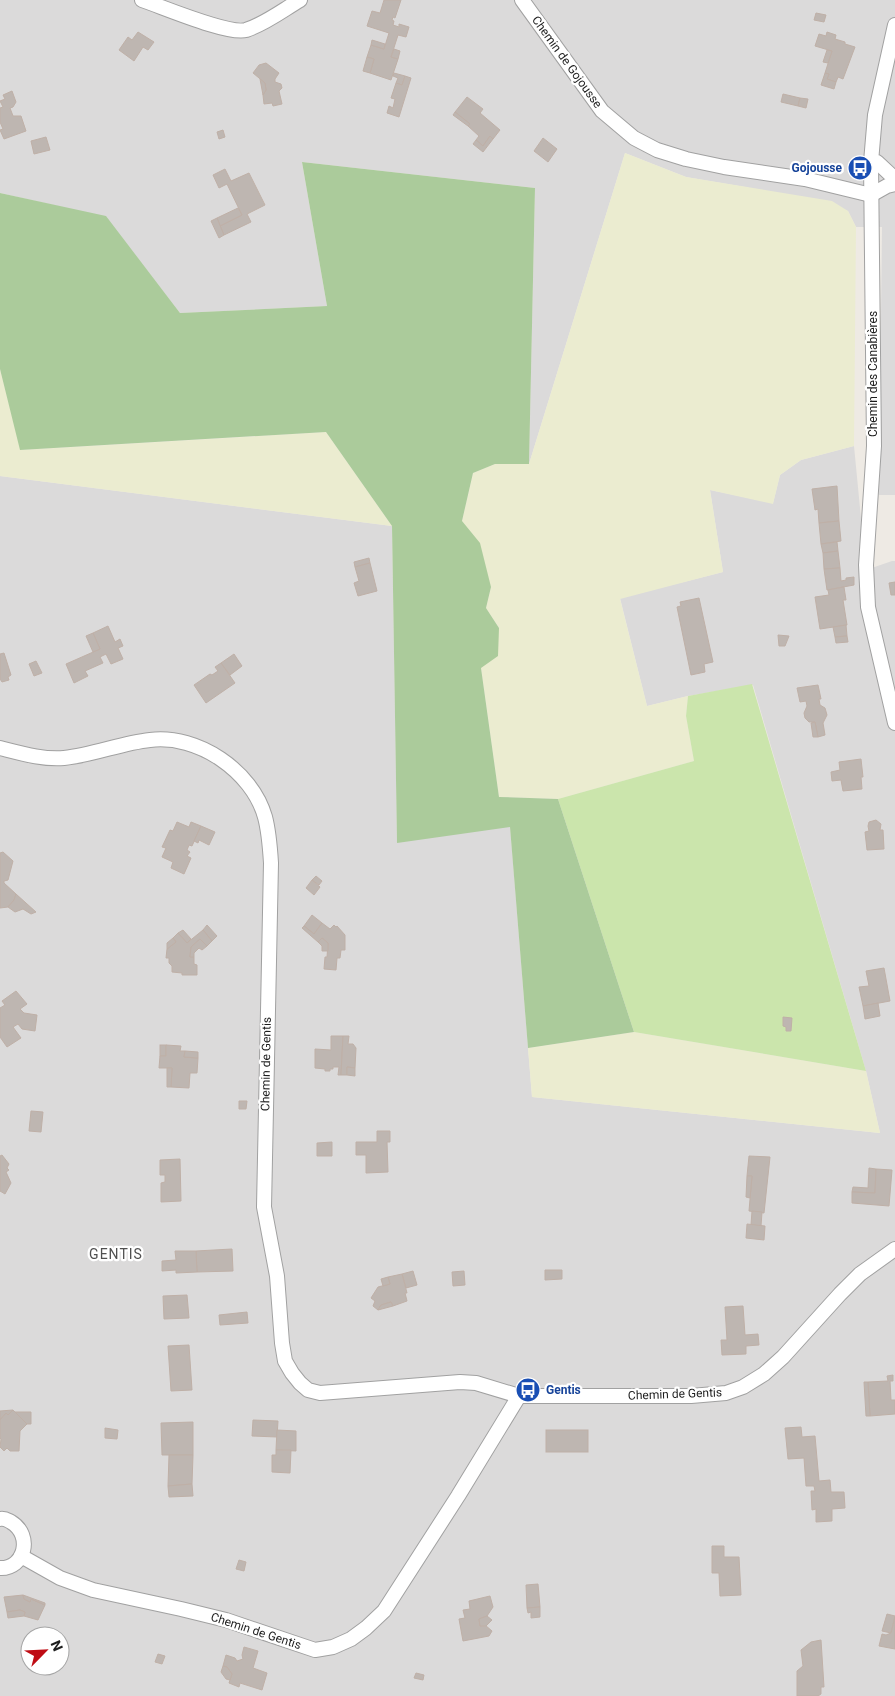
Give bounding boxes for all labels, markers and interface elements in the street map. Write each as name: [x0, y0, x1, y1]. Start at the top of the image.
street label: Chemin de Gojousse: [529, 13, 605, 111]
bus stop icon: Gojousse: [847, 155, 873, 181]
place label: Gojousse: [792, 161, 843, 175]
street label: Chemin des Canabières: [866, 311, 880, 437]
street label: Chemin de Gentis: [258, 1017, 274, 1111]
district label: GENTIS: [89, 1246, 143, 1262]
bus stop icon: Gentis: [515, 1377, 541, 1403]
place label: Gentis: [546, 1383, 581, 1397]
street label: Chemin de Gentis: [628, 1385, 722, 1403]
street label: Chemin de Gentis: [209, 1610, 303, 1652]
north arrow: [20, 1626, 70, 1676]
text: N: [48, 1638, 66, 1653]

